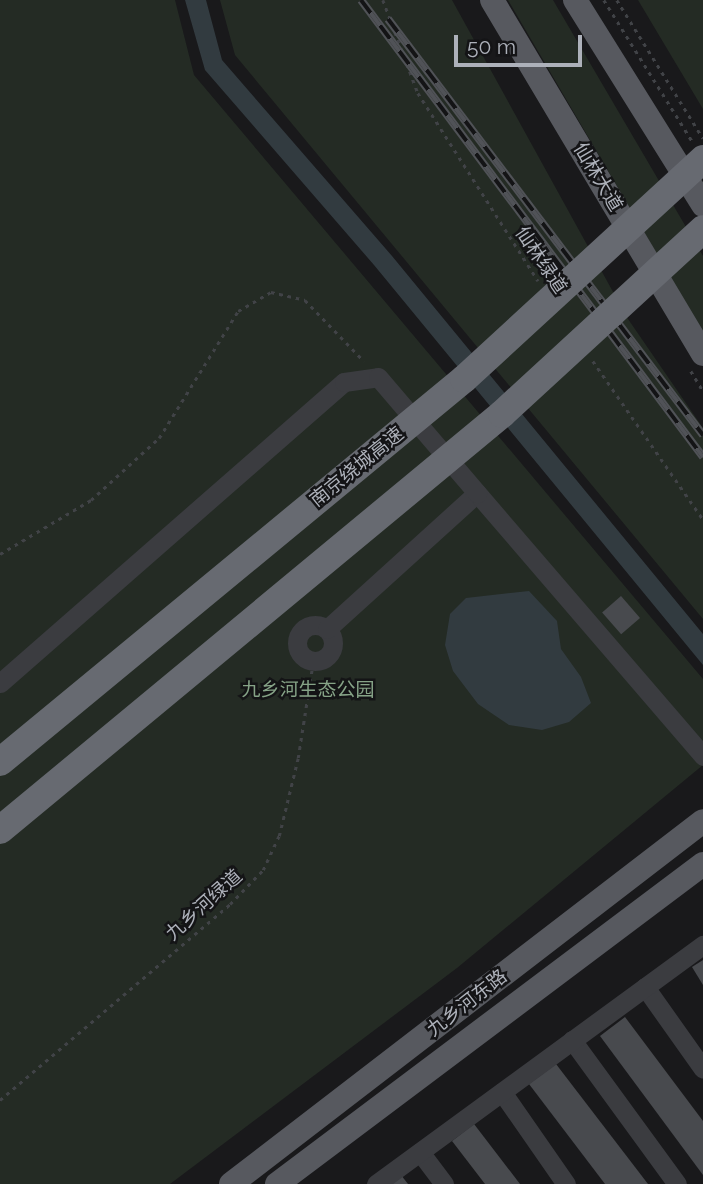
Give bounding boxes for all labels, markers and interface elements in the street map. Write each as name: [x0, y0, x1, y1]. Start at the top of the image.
scale bar: [458, 21, 586, 65]
text: 50 m: [467, 34, 516, 59]
street label: 仙林大道: [569, 139, 627, 215]
street label: 仙林绿道: [510, 222, 572, 298]
street label: 南京绕城高速: [306, 422, 408, 512]
park label: 九乡河生态公园: [242, 679, 374, 701]
street label: 九乡河绿道: [161, 865, 247, 945]
street label: 九乡河东路: [423, 965, 511, 1041]

